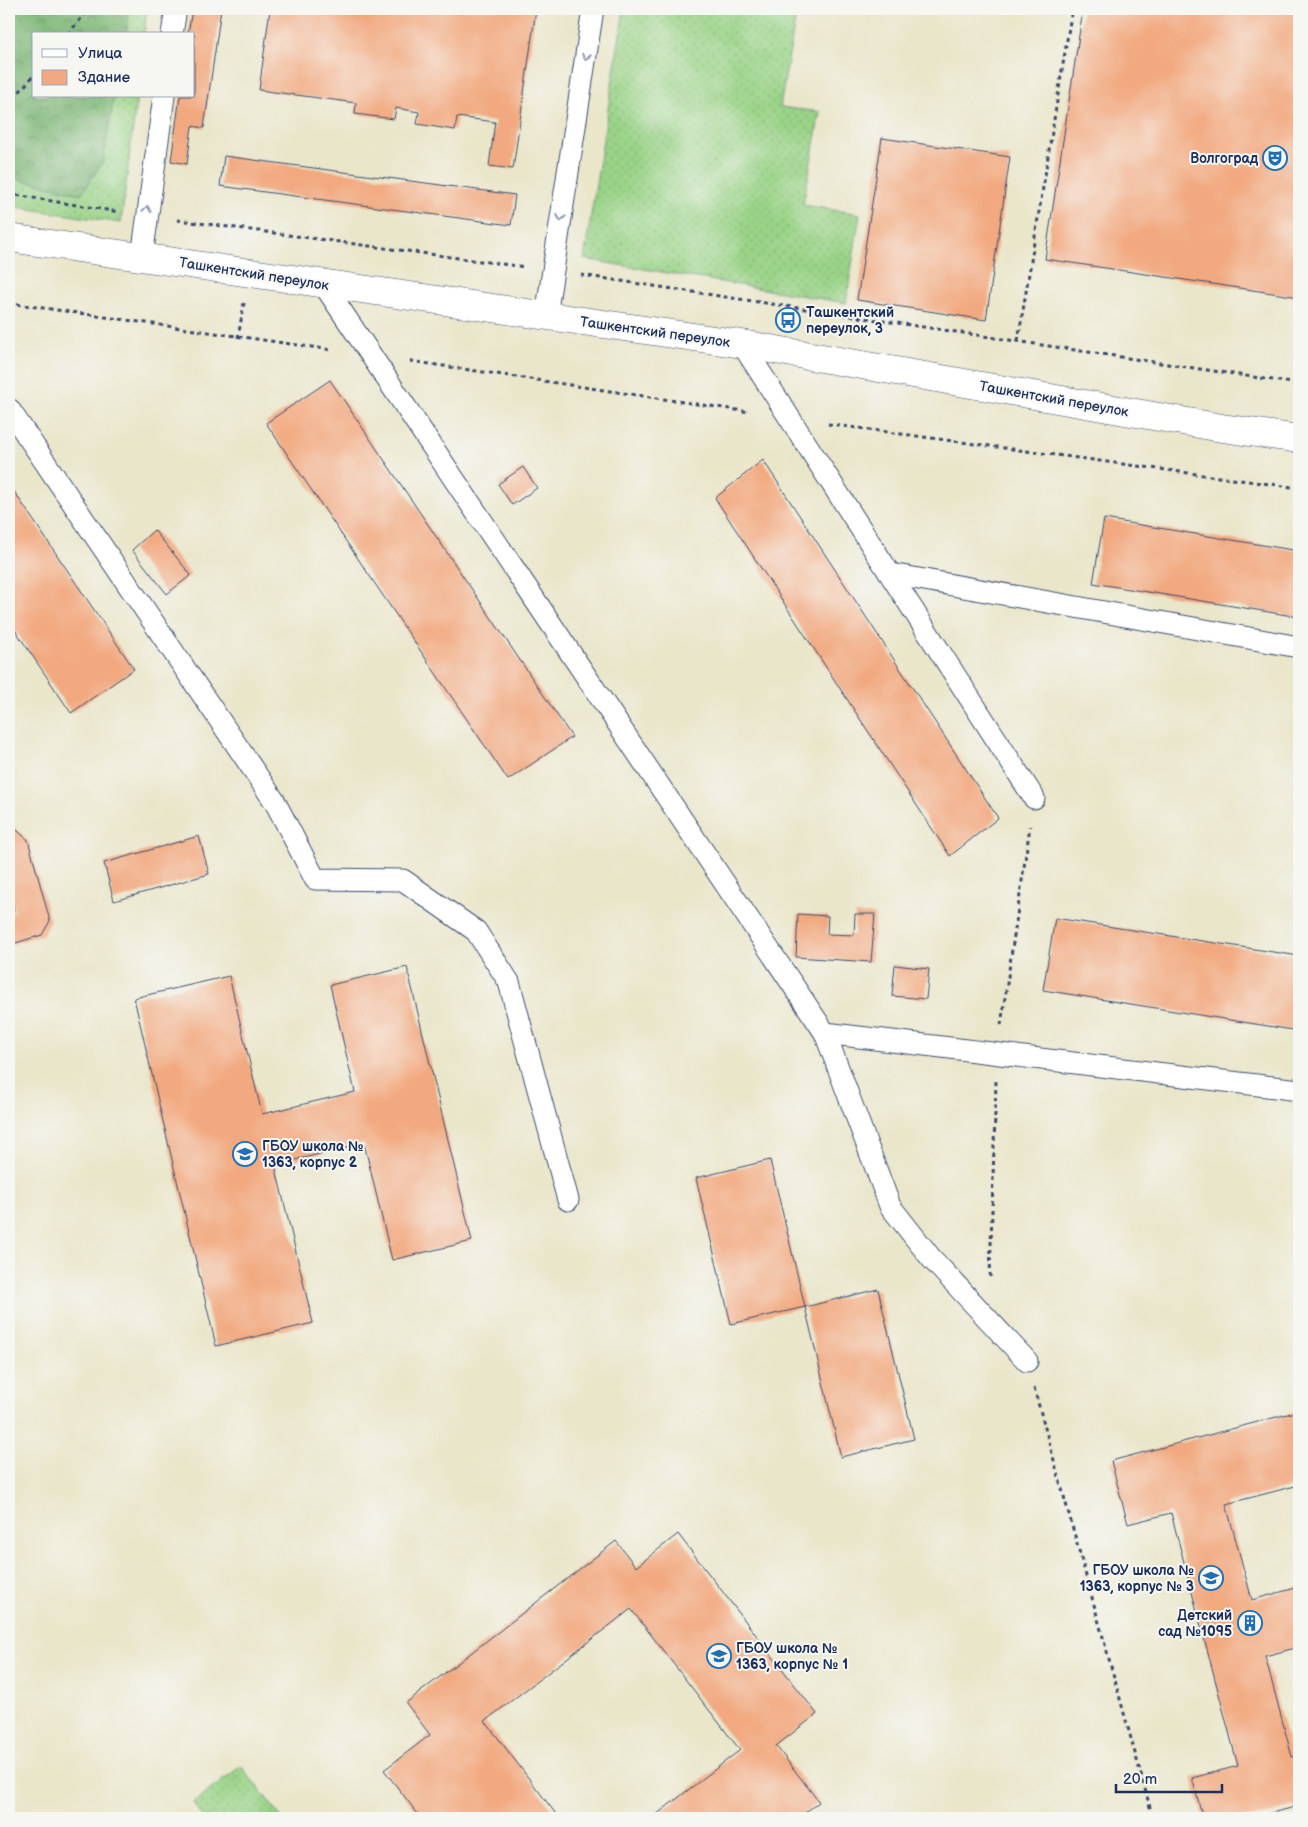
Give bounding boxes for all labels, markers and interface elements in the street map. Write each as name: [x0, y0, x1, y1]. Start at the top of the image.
legend: [32, 32, 195, 98]
text: Улица: [78, 44, 123, 63]
one-way arrow: [581, 53, 591, 61]
text: Здание: [78, 68, 130, 87]
theatre icon: Волгоград: [1262, 145, 1288, 171]
place label: Волгоград: [1190, 150, 1259, 167]
one-way arrow: [142, 204, 152, 213]
one-way arrow: [556, 214, 567, 222]
street label: Ташкентский переулок: [178, 254, 331, 294]
place label: Ташкентский переулок, 3: [806, 304, 894, 337]
bus stop icon: Ташкентский переулок, 3: [775, 307, 801, 333]
street label: Ташкентский переулок: [579, 313, 732, 351]
street label: Ташкентский переулок: [978, 377, 1130, 421]
place label: ГБОУ школа № 1363, корпус 2: [262, 1138, 364, 1171]
school or university icon: ГБОУ школа № 1363, корпус 2: [232, 1141, 258, 1167]
place label: ГБОУ школа № 1363, корпус № 3: [1080, 1562, 1194, 1595]
school or university icon: ГБОУ школа № 1363, корпус № 3: [1198, 1565, 1224, 1591]
place label: Детский сад №1095: [1158, 1607, 1232, 1640]
building icon: Детский сад №1095: [1237, 1610, 1263, 1636]
place label: ГБОУ школа № 1363, корпус № 1: [736, 1640, 848, 1673]
school or university icon: ГБОУ школа № 1363, корпус № 1: [706, 1643, 732, 1669]
scale bar: [1116, 1762, 1222, 1794]
text: 20 m: [1123, 1770, 1157, 1789]

